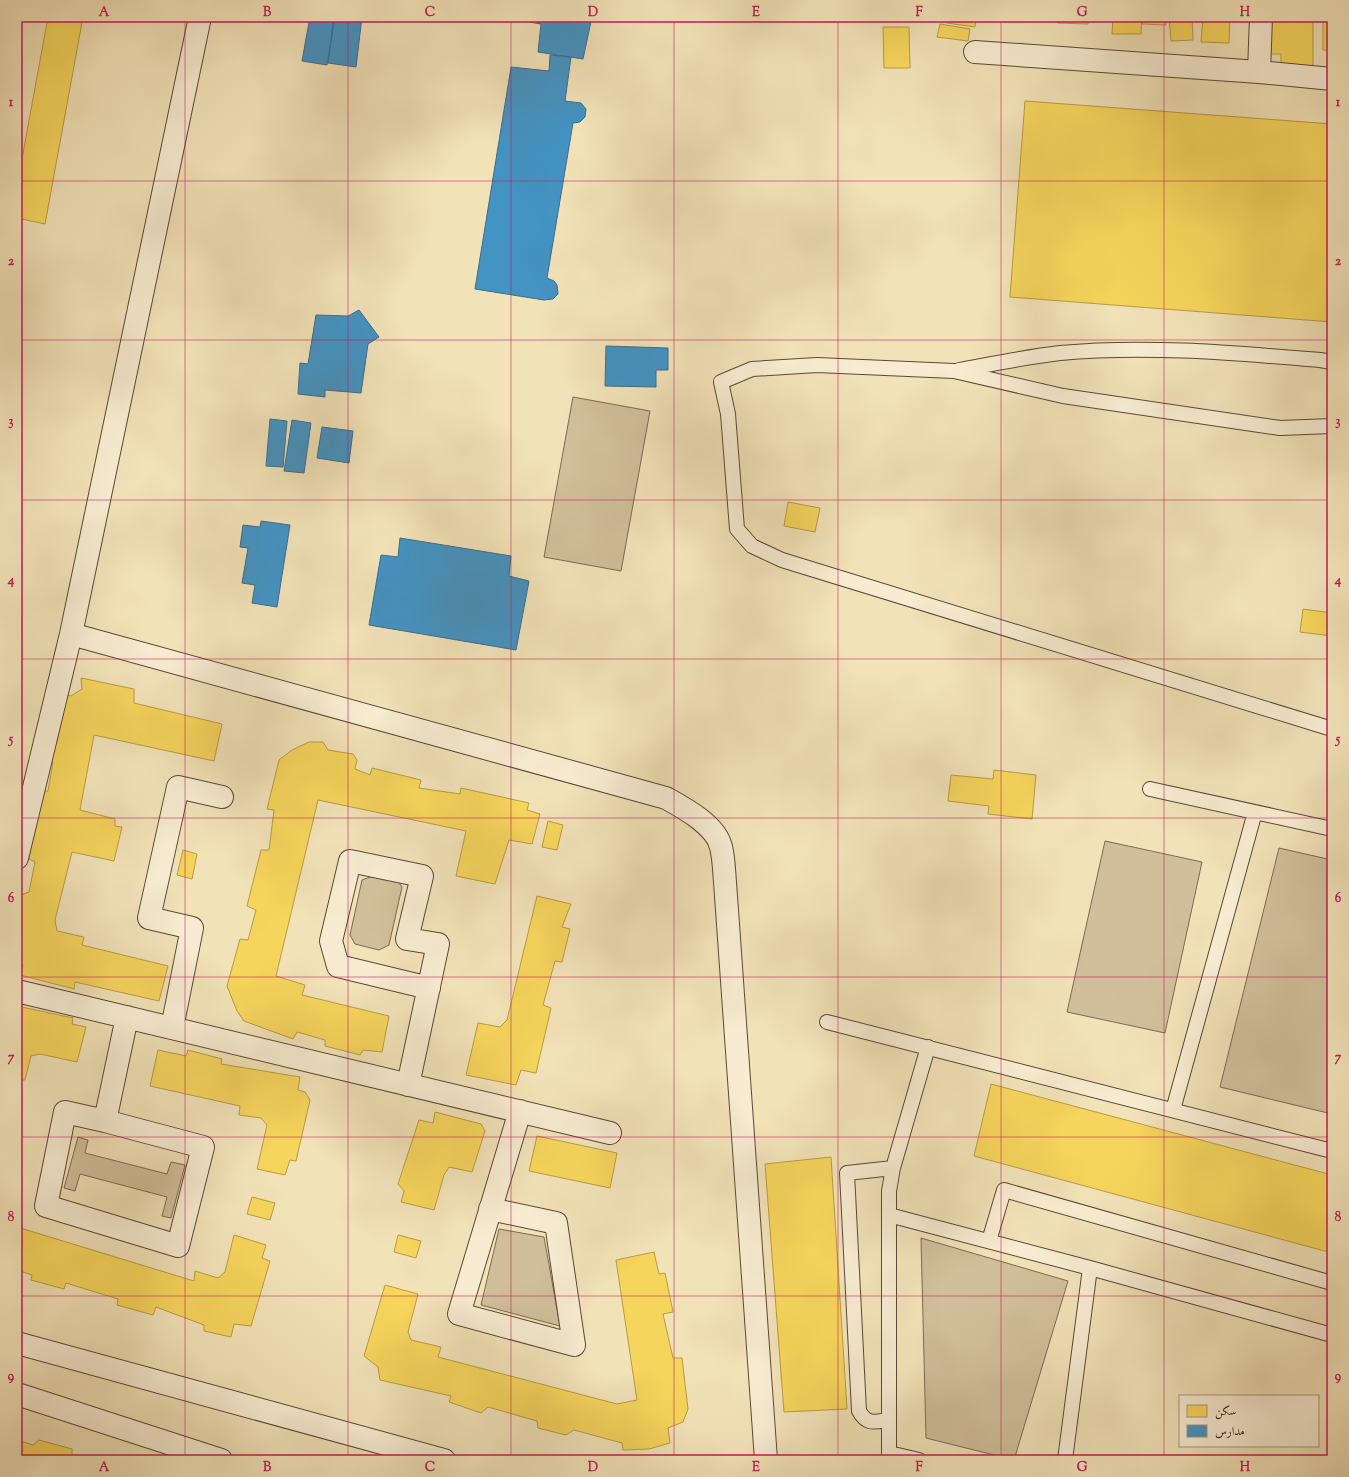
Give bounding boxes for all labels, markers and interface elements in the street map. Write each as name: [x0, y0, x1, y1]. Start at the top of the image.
text: A: [99, 4, 110, 22]
text: B: [263, 4, 272, 22]
text: C: [425, 4, 435, 22]
text: D: [588, 4, 598, 22]
text: E: [752, 4, 760, 22]
text: F: [915, 4, 923, 22]
text: G: [1077, 4, 1088, 22]
text: H: [1240, 4, 1251, 22]
text: 1: [9, 94, 14, 112]
text: 1: [1336, 94, 1341, 112]
text: 2: [8, 253, 15, 271]
text: 2: [1335, 253, 1342, 271]
text: 3: [8, 413, 14, 431]
text: 3: [1335, 413, 1341, 431]
text: 4: [7, 572, 15, 590]
text: 4: [1334, 572, 1342, 590]
text: 5: [8, 731, 14, 749]
text: 5: [1335, 731, 1341, 749]
text: 6: [8, 890, 15, 908]
text: 6: [1335, 890, 1342, 908]
text: 7: [8, 1049, 15, 1067]
text: 7: [1335, 1049, 1342, 1067]
text: 8: [8, 1209, 15, 1227]
text: 8: [1335, 1209, 1342, 1227]
text: 9: [8, 1368, 15, 1386]
text: 9: [1335, 1368, 1342, 1386]
legend: [1179, 1395, 1319, 1447]
text: سكن: [1215, 1403, 1236, 1421]
text: مدارس: [1215, 1423, 1245, 1441]
text: A: [99, 1459, 110, 1477]
text: B: [263, 1459, 272, 1477]
text: C: [425, 1459, 435, 1477]
text: D: [588, 1459, 598, 1477]
text: E: [752, 1459, 760, 1477]
text: F: [915, 1459, 923, 1477]
text: G: [1077, 1459, 1088, 1477]
text: H: [1240, 1459, 1251, 1477]

